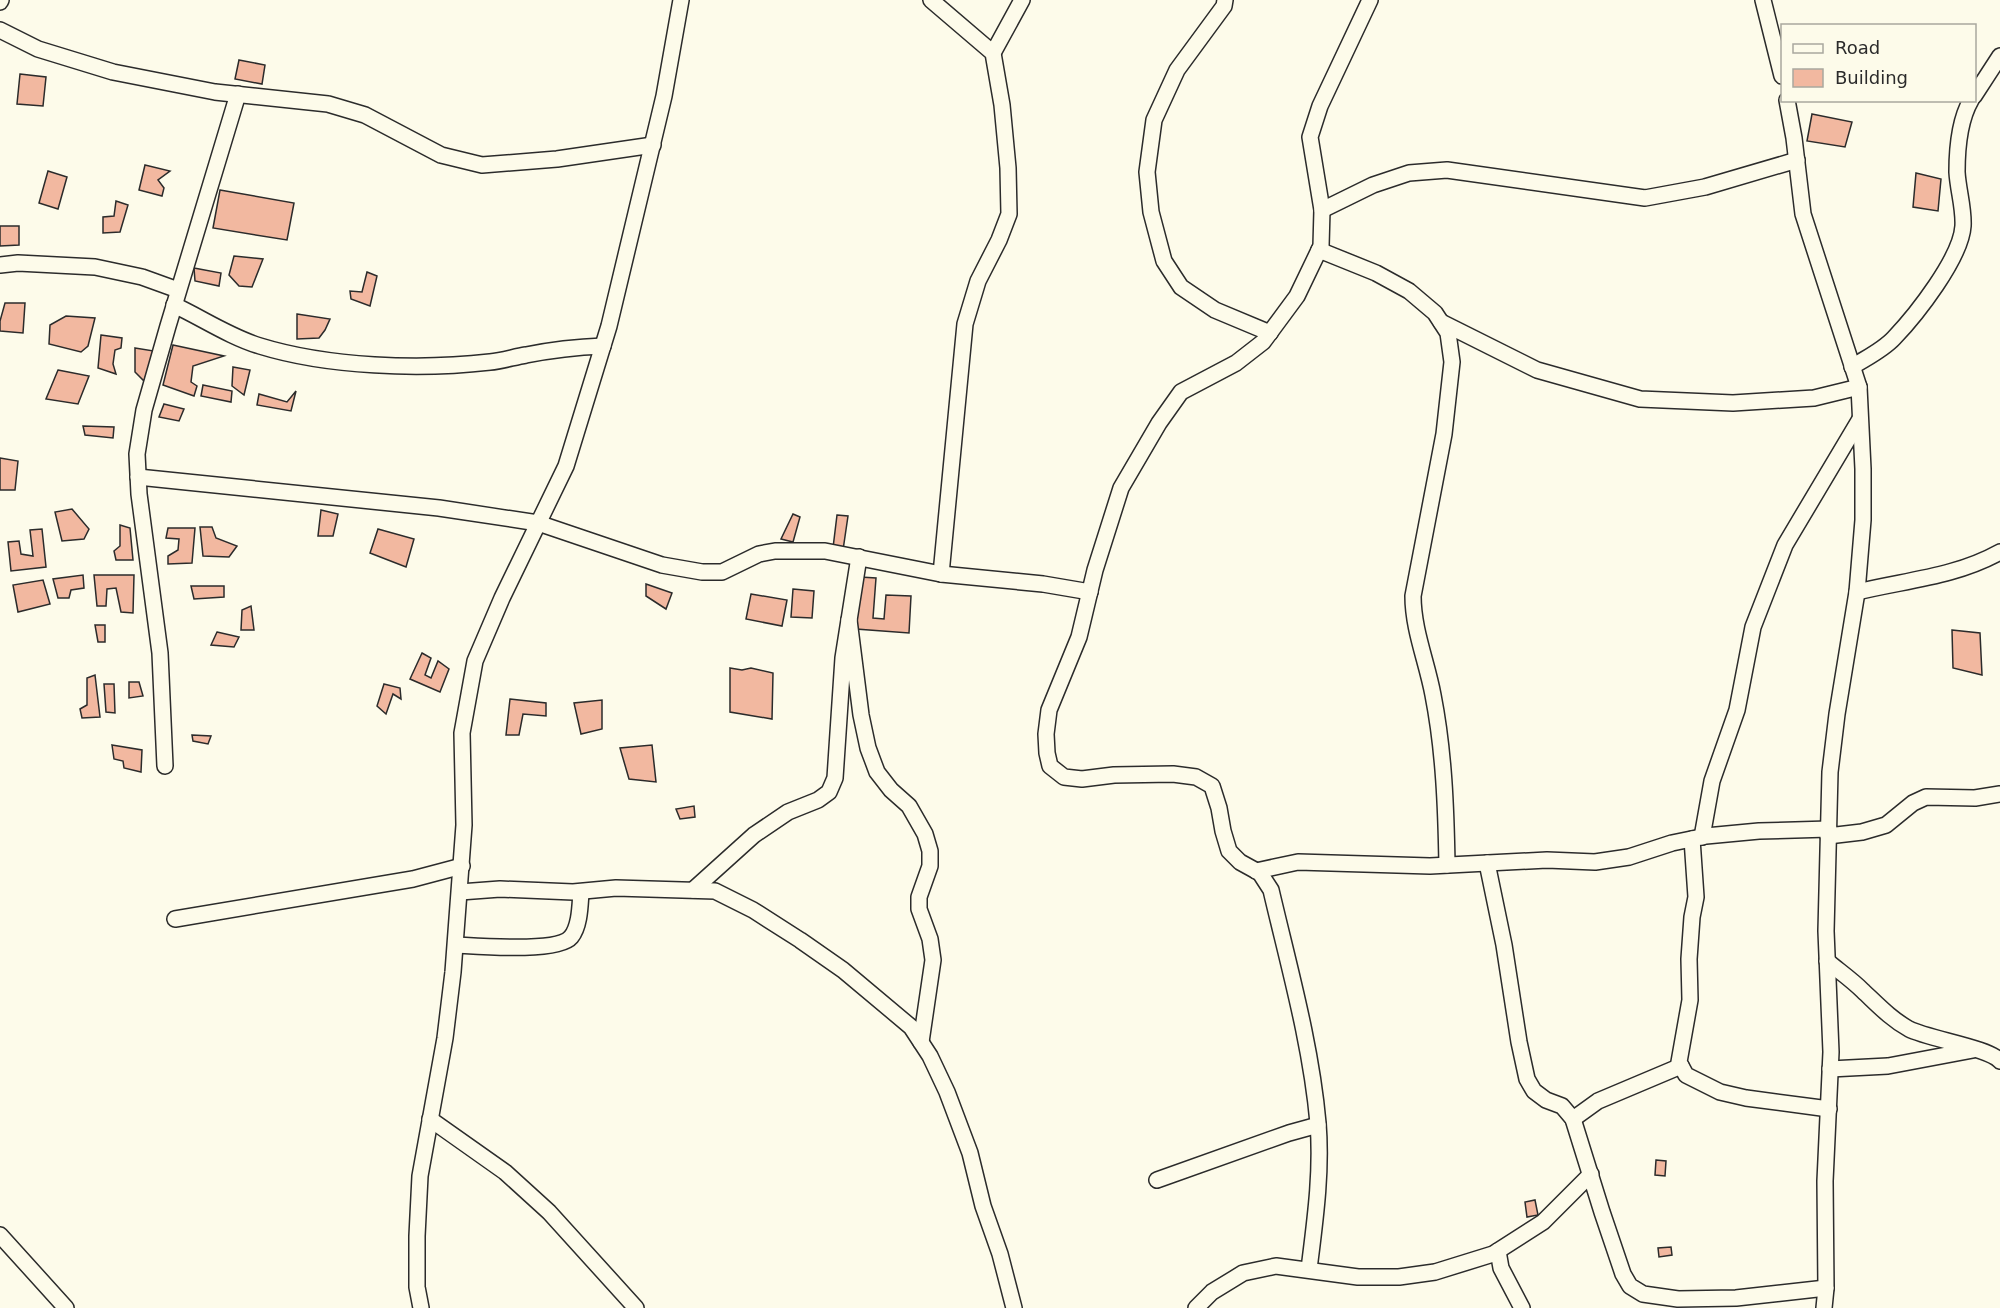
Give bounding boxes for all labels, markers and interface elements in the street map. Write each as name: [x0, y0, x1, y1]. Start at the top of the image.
legend: [1781, 24, 1976, 102]
text: Road: [1835, 37, 1880, 58]
text: Building: [1835, 67, 1908, 88]

